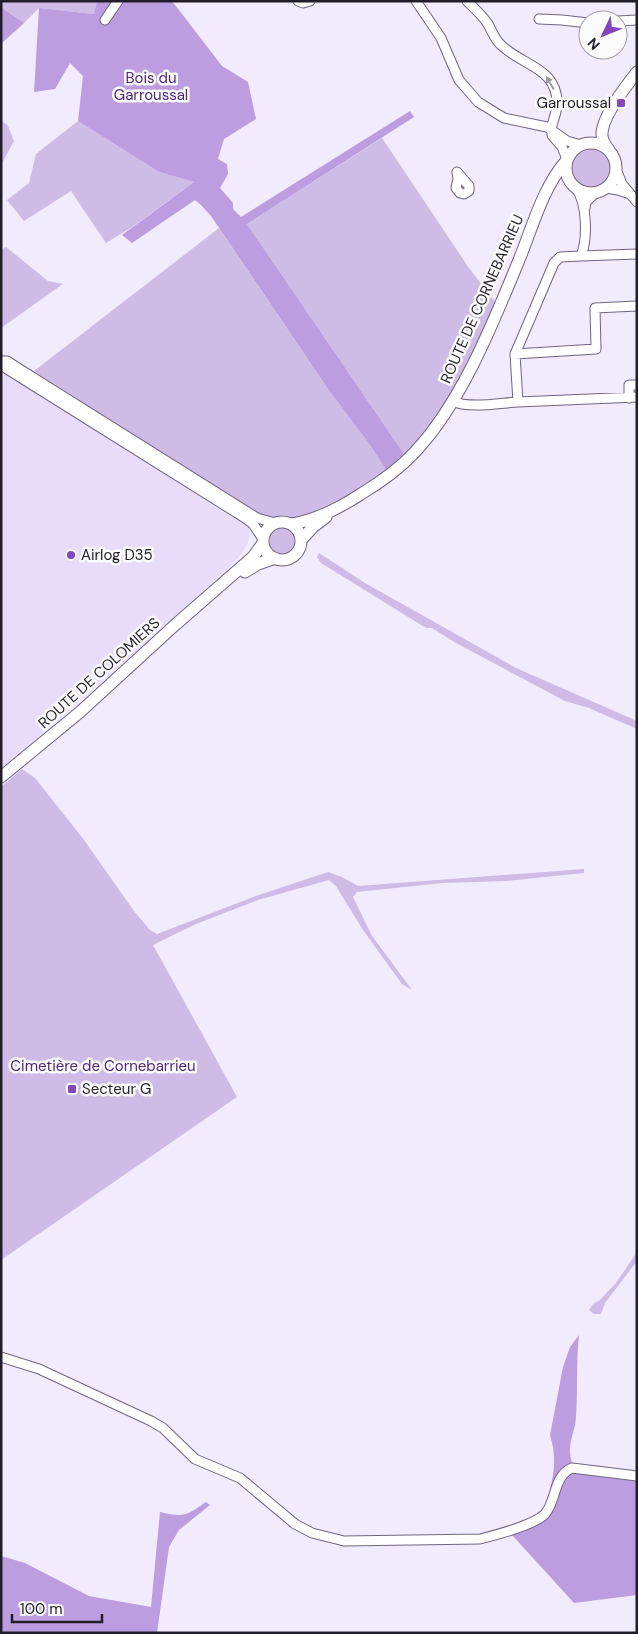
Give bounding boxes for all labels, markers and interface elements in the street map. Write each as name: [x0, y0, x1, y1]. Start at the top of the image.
north arrow: [578, 10, 628, 60]
text: N: [583, 34, 604, 54]
park label: Bois du Garroussal: [114, 68, 188, 105]
one-way arrow: [546, 76, 555, 89]
place label: Garroussal: [537, 93, 611, 113]
marker: Garroussal: [615, 97, 627, 109]
street label: ROUTE DE CORNEBARRIEU: [436, 212, 528, 386]
place label: Airlog D35: [81, 545, 153, 565]
marker: Airlog D35: [65, 549, 77, 561]
street label: ROUTE DE COLOMIERS: [34, 613, 164, 733]
park label: Cimetière de Cornebarrieu: [10, 1056, 196, 1076]
place label: Secteur G: [82, 1079, 151, 1099]
marker: Secteur G: [66, 1083, 78, 1095]
scale bar: [12, 1592, 102, 1624]
text: 100 m: [20, 1599, 63, 1619]

